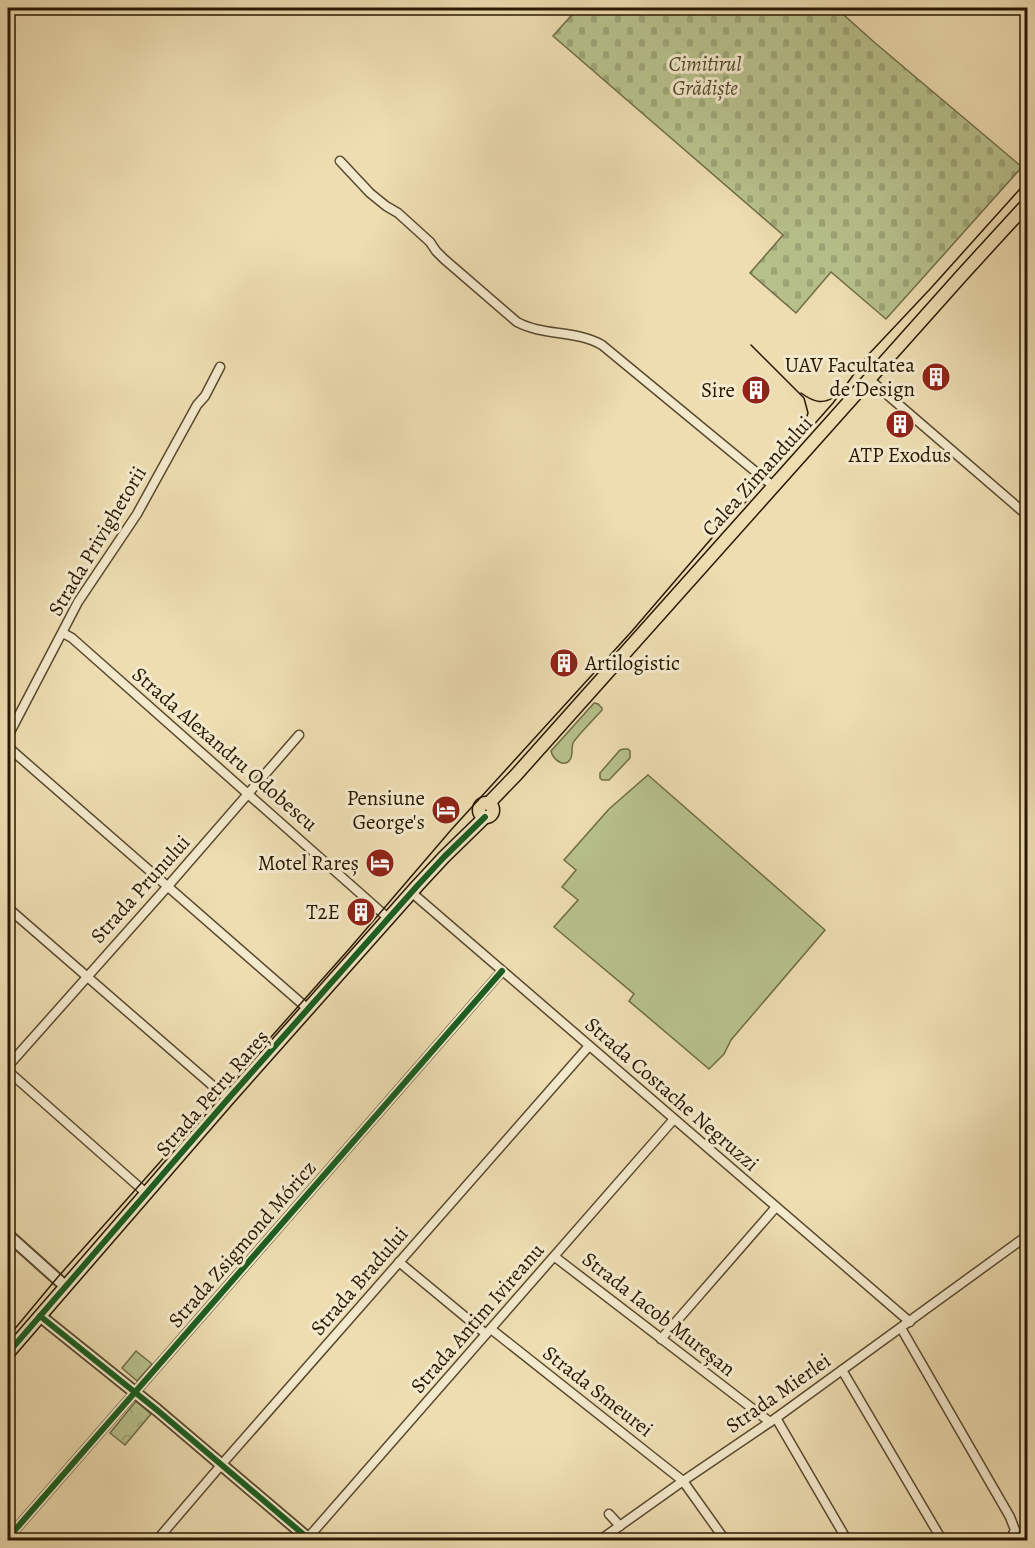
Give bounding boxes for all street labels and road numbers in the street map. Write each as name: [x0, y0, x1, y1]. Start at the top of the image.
street label: Calea Zimandului: [695, 410, 819, 542]
street label: Strada Privighetorii: [41, 461, 153, 621]
street label: Strada Alexandru Odobescu: [126, 660, 324, 838]
street label: Strada Prunului: [84, 829, 196, 949]
street label: Strada Costache Negruzzi: [579, 1011, 765, 1177]
street label: Strada Petru Rareș: [149, 1024, 275, 1162]
street label: Strada Zsigmond Móricz: [162, 1154, 322, 1334]
street label: Strada Bradului: [304, 1220, 414, 1341]
street label: Strada Antim Ivireanu: [404, 1236, 551, 1399]
street label: Strada Iacob Mureșan: [577, 1245, 741, 1383]
street label: Strada Smeurei: [537, 1339, 659, 1443]
street label: Strada Mierlei: [720, 1346, 836, 1440]

